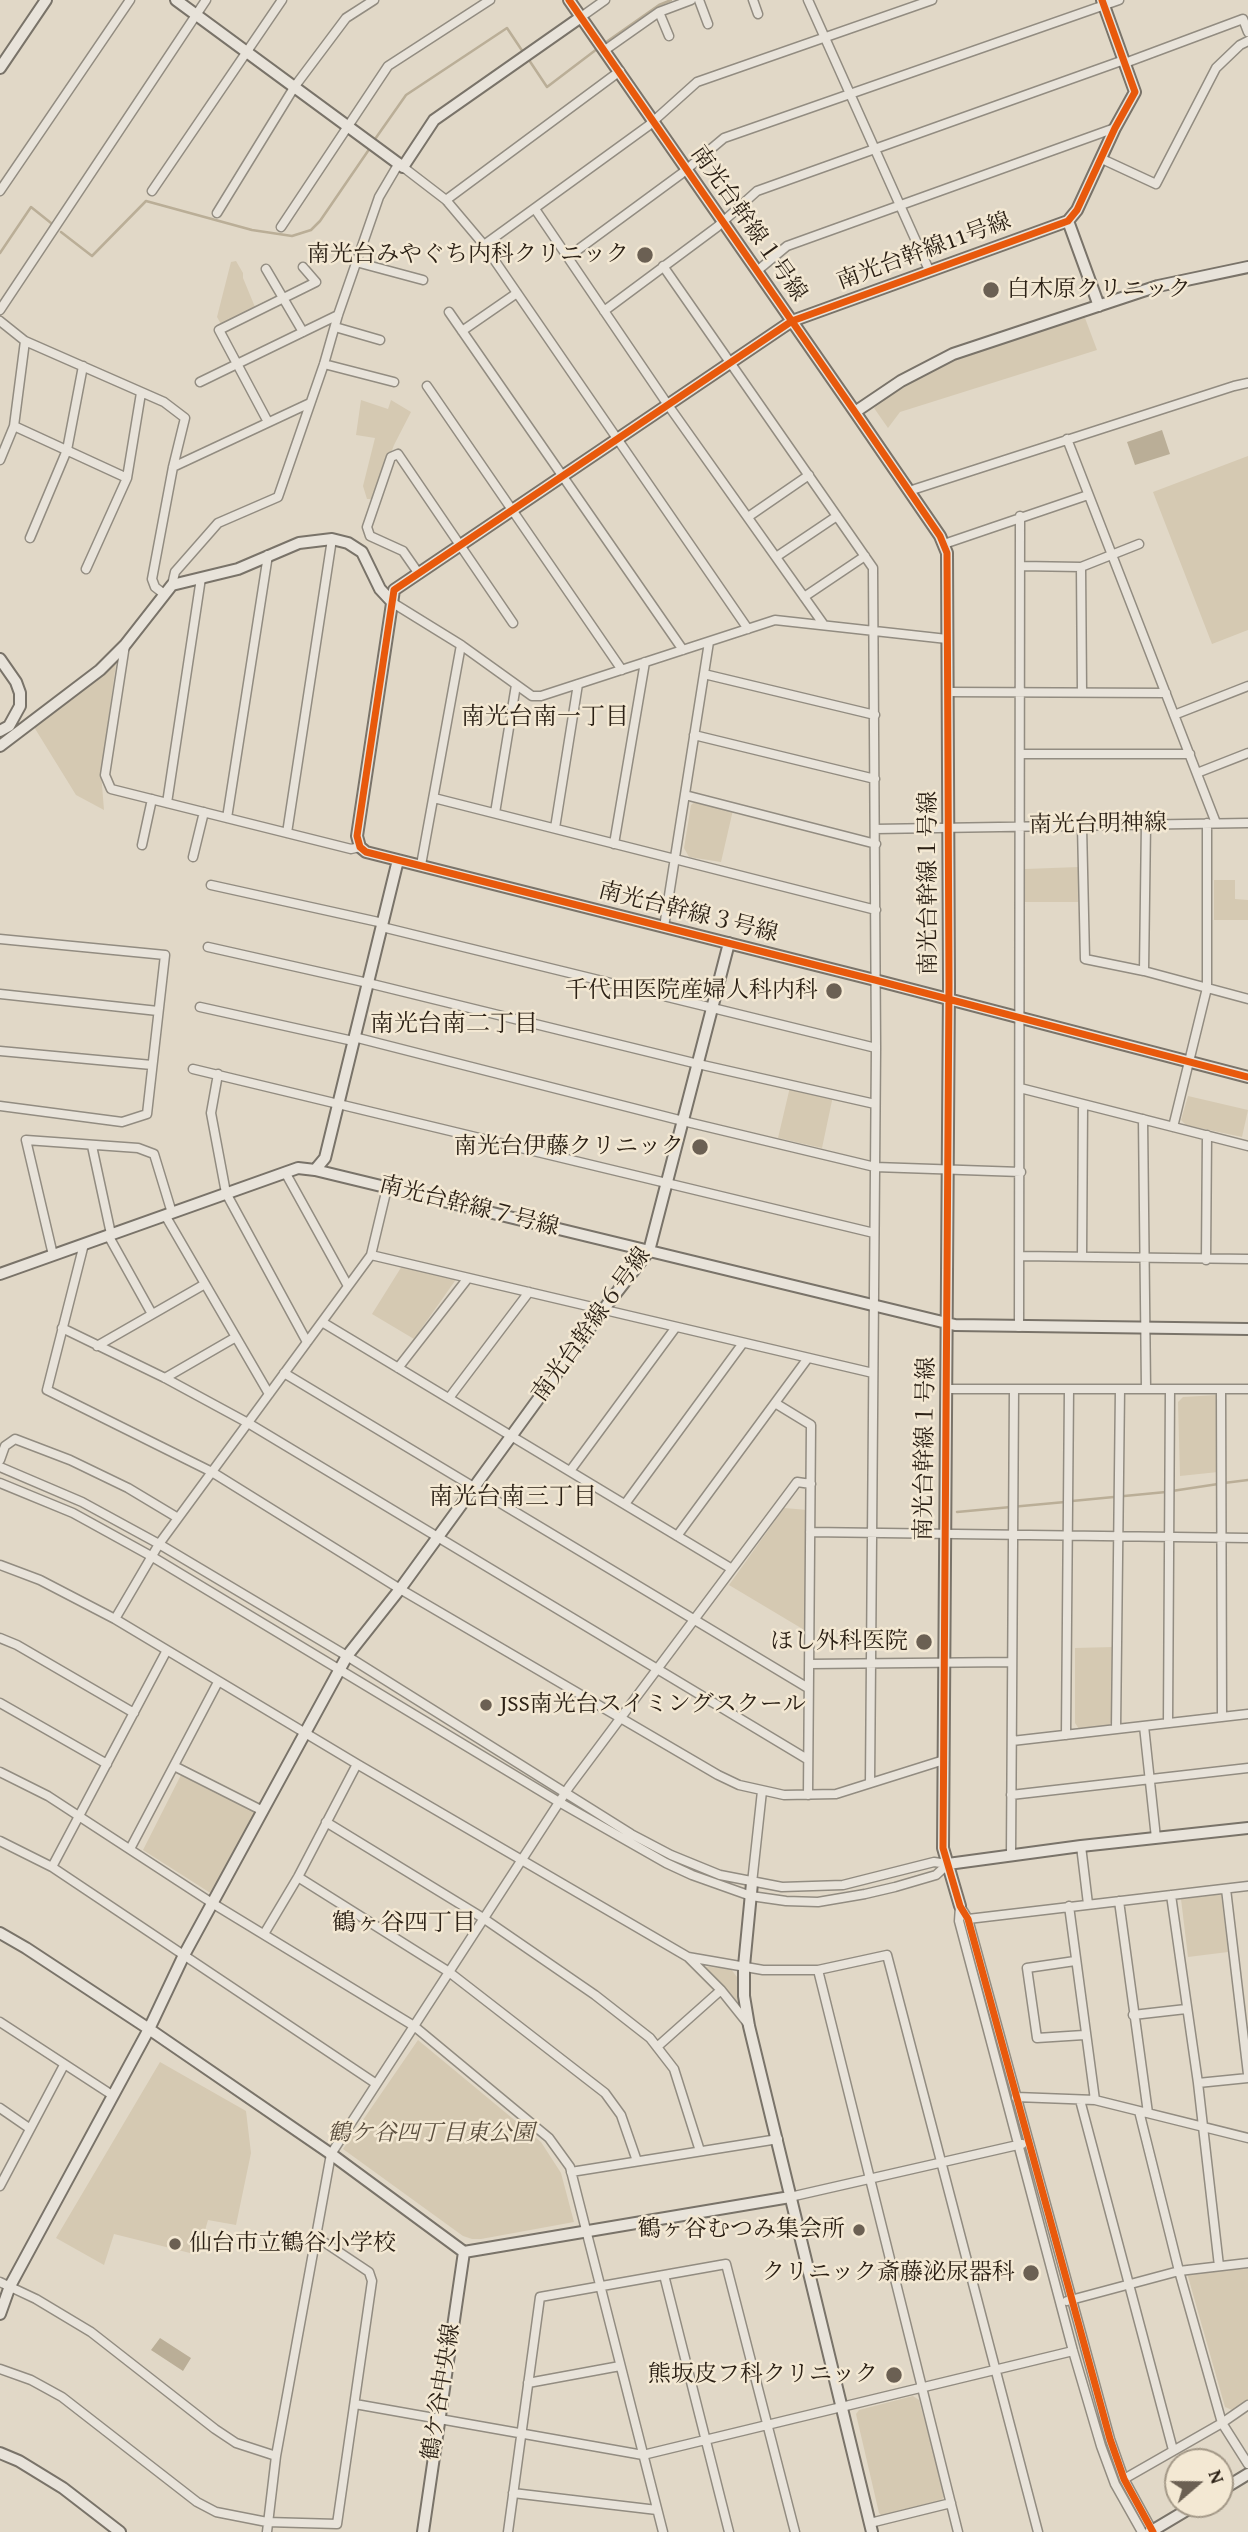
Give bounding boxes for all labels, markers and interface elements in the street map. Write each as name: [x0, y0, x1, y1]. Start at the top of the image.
street label: 南光台幹線１号線: [684, 141, 812, 307]
street label: 南光台幹線11号線: [833, 208, 1015, 296]
place label: 南光台みやぐち内科クリニック: [307, 241, 629, 269]
marker: 南光台みやぐち内科クリニック: [635, 245, 655, 265]
place label: 白木原クリニック: [1007, 276, 1191, 304]
marker: 白木原クリニック: [981, 280, 1001, 300]
district label: 南光台南一丁目: [461, 704, 629, 732]
street label: 南光台幹線１号線: [915, 791, 943, 975]
street label: 南光台明神線: [1029, 810, 1167, 840]
street label: 南光台幹線３号線: [595, 877, 781, 949]
place label: 千代田医院産婦人科内科: [565, 977, 818, 1005]
marker: 千代田医院産婦人科内科: [824, 981, 844, 1001]
district label: 南光台南二丁目: [370, 1011, 538, 1039]
place label: 南光台伊藤クリニック: [454, 1133, 684, 1161]
marker: 南光台伊藤クリニック: [690, 1137, 710, 1157]
street label: 南光台幹線７号線: [376, 1171, 562, 1243]
street label: 南光台幹線６号線: [527, 1242, 657, 1408]
street label: 南光台幹線１号線: [911, 1357, 941, 1541]
district label: 南光台南三丁目: [429, 1484, 597, 1512]
place label: ほし外科医院: [770, 1628, 908, 1656]
marker: ほし外科医院: [914, 1632, 934, 1652]
place label: JSS南光台スイミングスクール: [500, 1691, 806, 1719]
marker: JSS南光台スイミングスクール: [478, 1697, 494, 1713]
district label: 鶴ヶ谷四丁目: [332, 1910, 476, 1938]
park label: 鶴ケ谷四丁目東公園: [328, 2120, 534, 2148]
place label: 鶴ヶ谷むつみ集会所: [638, 2216, 845, 2244]
marker: 鶴ヶ谷むつみ集会所: [851, 2222, 867, 2238]
place label: 仙台市立鶴谷小学校: [189, 2230, 396, 2258]
marker: 仙台市立鶴谷小学校: [167, 2236, 183, 2252]
place label: クリニック斎藤泌尿器科: [762, 2259, 1015, 2287]
marker: クリニック斎藤泌尿器科: [1021, 2263, 1041, 2283]
street label: 鶴ケ谷中央線: [418, 2322, 466, 2462]
place label: 熊坂皮フ科クリニック: [648, 2361, 878, 2389]
marker: 熊坂皮フ科クリニック: [884, 2365, 904, 2385]
north arrow: [1164, 2448, 1234, 2518]
text: N: [1202, 2466, 1232, 2487]

